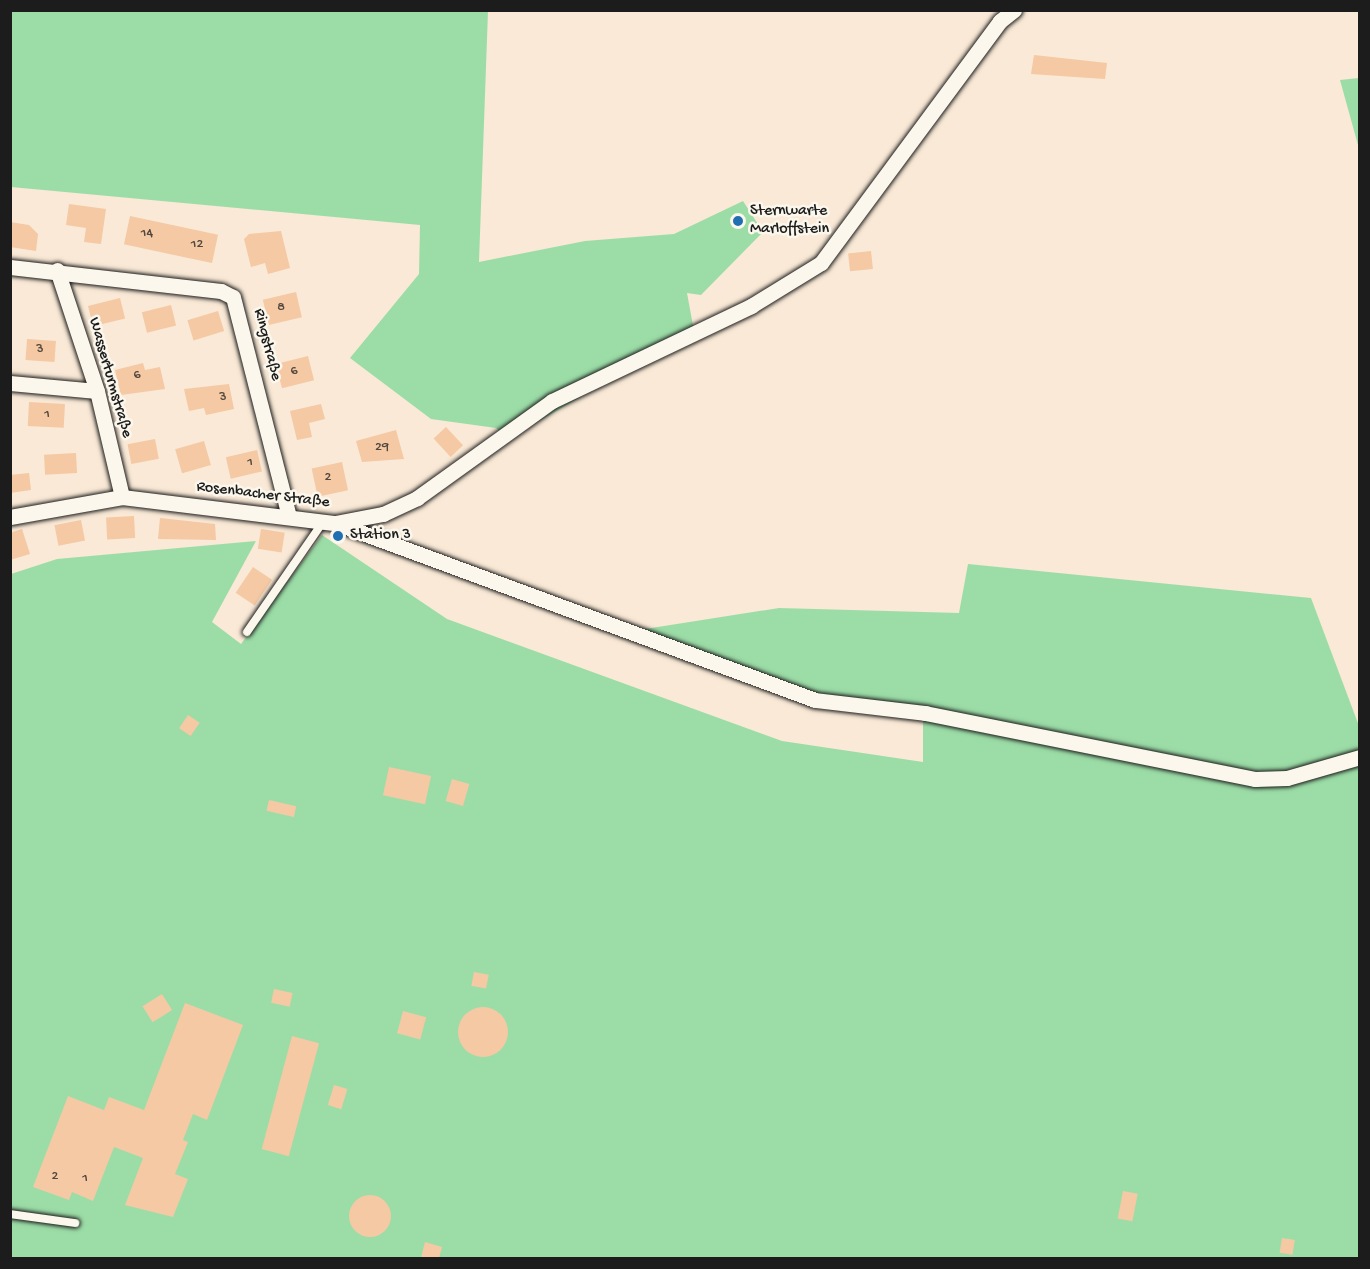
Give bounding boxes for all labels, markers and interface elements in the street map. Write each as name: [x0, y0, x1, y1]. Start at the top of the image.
place label: Sternwarte Marloffstein: [750, 202, 829, 240]
marker: Sternwarte Marloffstein: [731, 214, 745, 228]
house number: 14: [141, 226, 153, 242]
house number: 12: [191, 237, 203, 253]
house number: 8: [277, 300, 285, 316]
street label: Ringstraße: [248, 307, 284, 383]
street label: Wasserturmstraße: [83, 316, 135, 440]
house number: 3: [36, 342, 44, 358]
house number: 6: [290, 364, 298, 380]
house number: 6: [133, 368, 141, 384]
house number: 3: [219, 390, 227, 406]
house number: 1: [44, 407, 50, 423]
house number: 29: [375, 440, 389, 456]
house number: 1: [247, 455, 253, 471]
house number: 2: [325, 470, 331, 486]
street label: Rosenbacher Straße: [195, 478, 331, 514]
place label: Station 3: [350, 526, 411, 546]
marker: Station 3: [331, 529, 345, 543]
house number: 2: [52, 1169, 58, 1185]
house number: 1: [82, 1171, 88, 1187]

